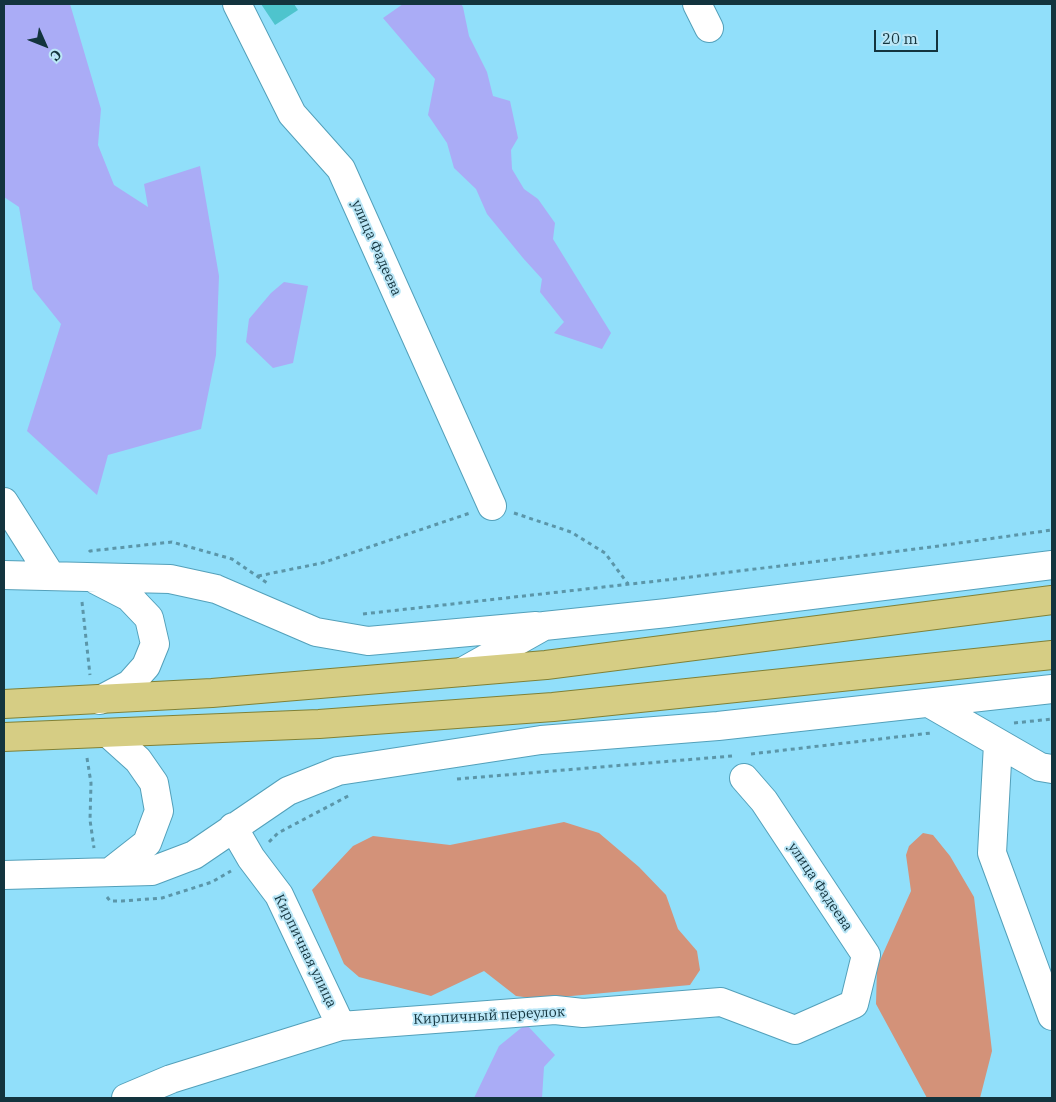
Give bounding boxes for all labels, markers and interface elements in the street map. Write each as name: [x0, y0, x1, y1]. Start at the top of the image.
north arrow: [20, 20, 70, 70]
scale bar: [876, 20, 940, 52]
text: 20 m: [882, 29, 918, 48]
text: С: [46, 46, 65, 65]
street label: улица Фадеева: [347, 198, 405, 298]
street label: улица Фадеева: [784, 840, 856, 934]
street label: Кирпичная улица: [270, 891, 340, 1011]
street label: Кирпичный переулок: [413, 1004, 565, 1028]

